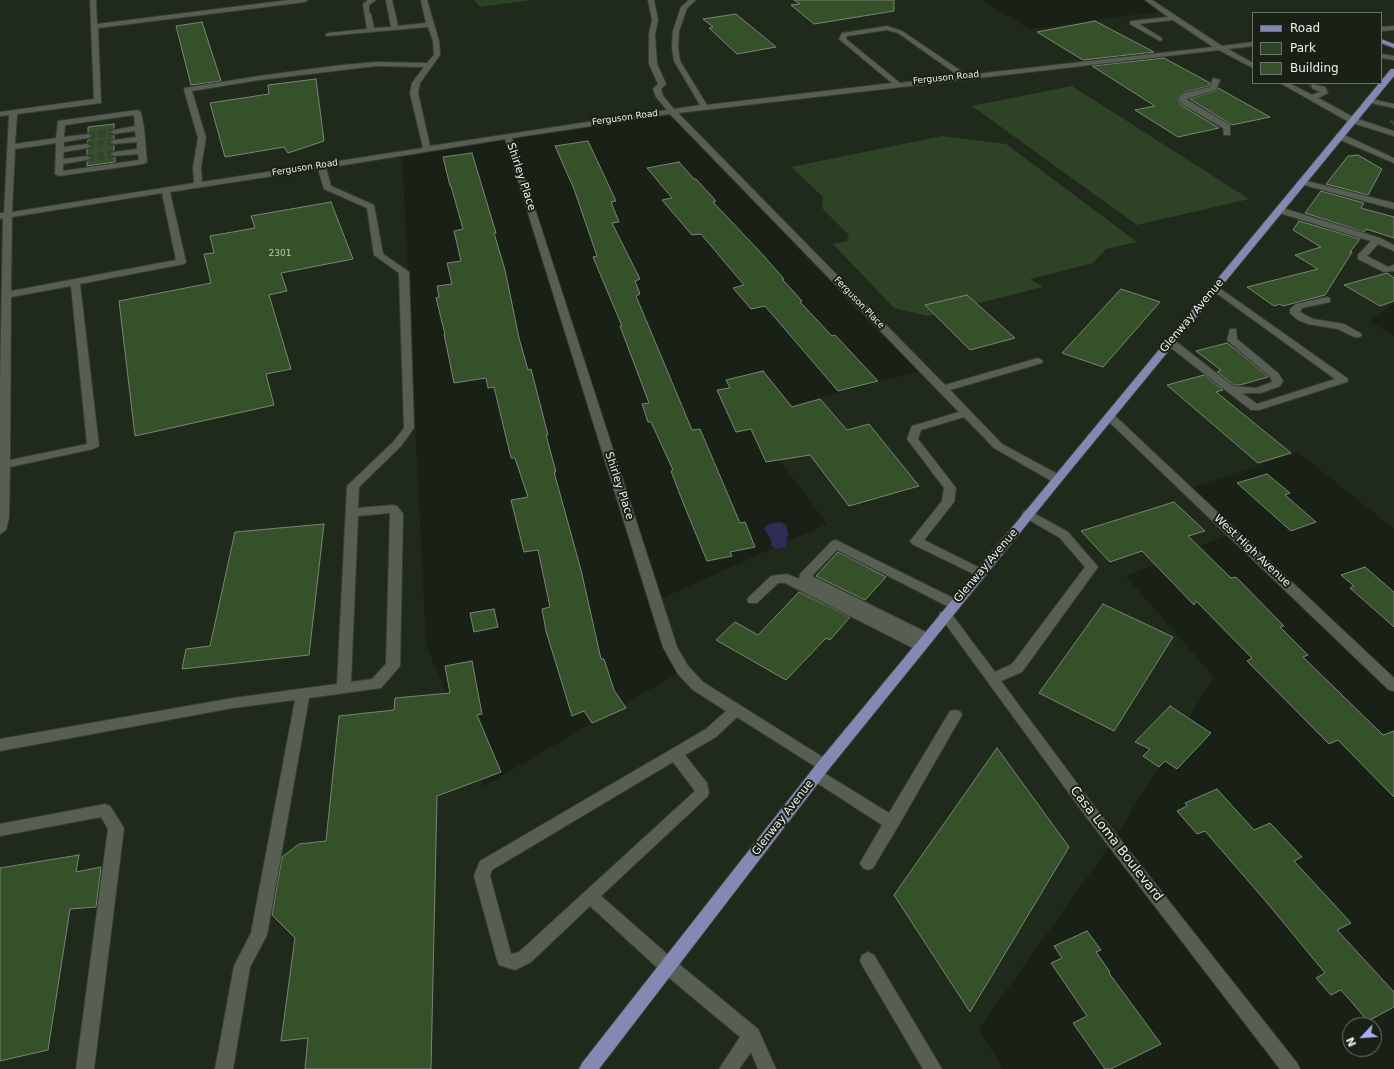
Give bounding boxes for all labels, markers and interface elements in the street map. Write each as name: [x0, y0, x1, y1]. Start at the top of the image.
legend: [1252, 12, 1382, 84]
text: Road: [1290, 21, 1320, 35]
text: Park: [1290, 41, 1316, 55]
text: Building: [1290, 61, 1339, 75]
street label: Ferguson Road: [912, 69, 980, 87]
street label: Ferguson Road: [591, 108, 659, 128]
street label: Shirley Place: [504, 141, 538, 213]
street label: Ferguson Road: [271, 157, 339, 179]
house number: 2301: [269, 249, 291, 259]
street label: Ferguson Place: [832, 275, 886, 331]
street label: Glenway Avenue: [1157, 277, 1227, 355]
street label: Shirley Place: [602, 450, 636, 522]
street label: West High Avenue: [1211, 512, 1293, 590]
street label: Glenway Avenue: [951, 527, 1021, 605]
street label: Glenway Avenue: [749, 778, 817, 858]
street label: Casa Loma Boulevard: [1066, 783, 1166, 905]
north arrow: [1342, 1017, 1382, 1057]
text: N: [1344, 1035, 1359, 1049]

